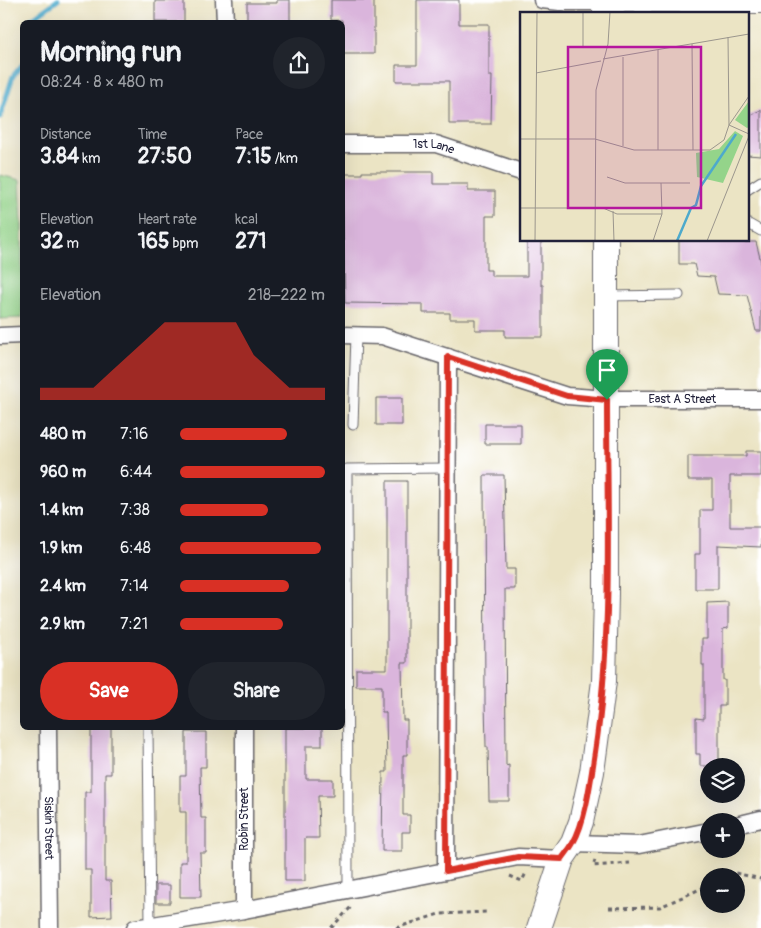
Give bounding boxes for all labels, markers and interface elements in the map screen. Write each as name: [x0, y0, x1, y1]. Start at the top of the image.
inset map: [520, 12, 748, 241]
text: Morning run: [40, 35, 182, 70]
button: share: [273, 37, 325, 89]
text: 08:24 · 8 × 480 m: [40, 72, 163, 92]
text: Distance: [40, 126, 91, 143]
text: Time: [138, 126, 167, 143]
text: Pace: [235, 126, 263, 143]
street label: 1st Lane: [413, 137, 457, 157]
text: 3.84: [40, 143, 79, 170]
text: 27:50: [138, 143, 192, 170]
text: 7:15: [235, 143, 272, 170]
text: km: [79, 150, 100, 167]
text: /km: [272, 150, 298, 167]
text: Elevation: [40, 211, 93, 228]
text: Heart rate: [138, 211, 197, 228]
text: kcal: [235, 211, 258, 228]
text: 32: [40, 228, 63, 255]
text: 165: [138, 228, 169, 255]
text: 271: [235, 228, 266, 255]
text: m: [63, 235, 79, 252]
text: bpm: [169, 235, 198, 252]
text: Elevation: [40, 285, 101, 305]
text: 218–222 m: [248, 285, 325, 305]
pin: [586, 349, 628, 400]
icon: arrive: [593, 356, 621, 384]
street label: East A Street: [649, 392, 716, 407]
text: 480 m: [40, 424, 86, 444]
text: 7:16: [120, 424, 148, 444]
text: 960 m: [40, 462, 86, 482]
text: 6:44: [120, 462, 152, 482]
text: 1.4 km: [40, 500, 83, 520]
text: 7:38: [120, 500, 150, 520]
text: 1.9 km: [40, 538, 82, 558]
text: 6:48: [120, 538, 151, 558]
text: 2.4 km: [40, 576, 86, 596]
text: 7:14: [120, 576, 148, 596]
text: 2.9 km: [40, 614, 85, 634]
text: 7:21: [120, 614, 148, 634]
button: Save: [40, 662, 178, 720]
button: Share: [188, 662, 325, 720]
map controls: [700, 758, 745, 913]
button: layers: [700, 758, 745, 803]
street label: Robin Street: [237, 787, 252, 851]
street label: Siskin Street: [41, 796, 57, 860]
button: +: [700, 813, 745, 858]
button: −: [700, 868, 745, 913]

